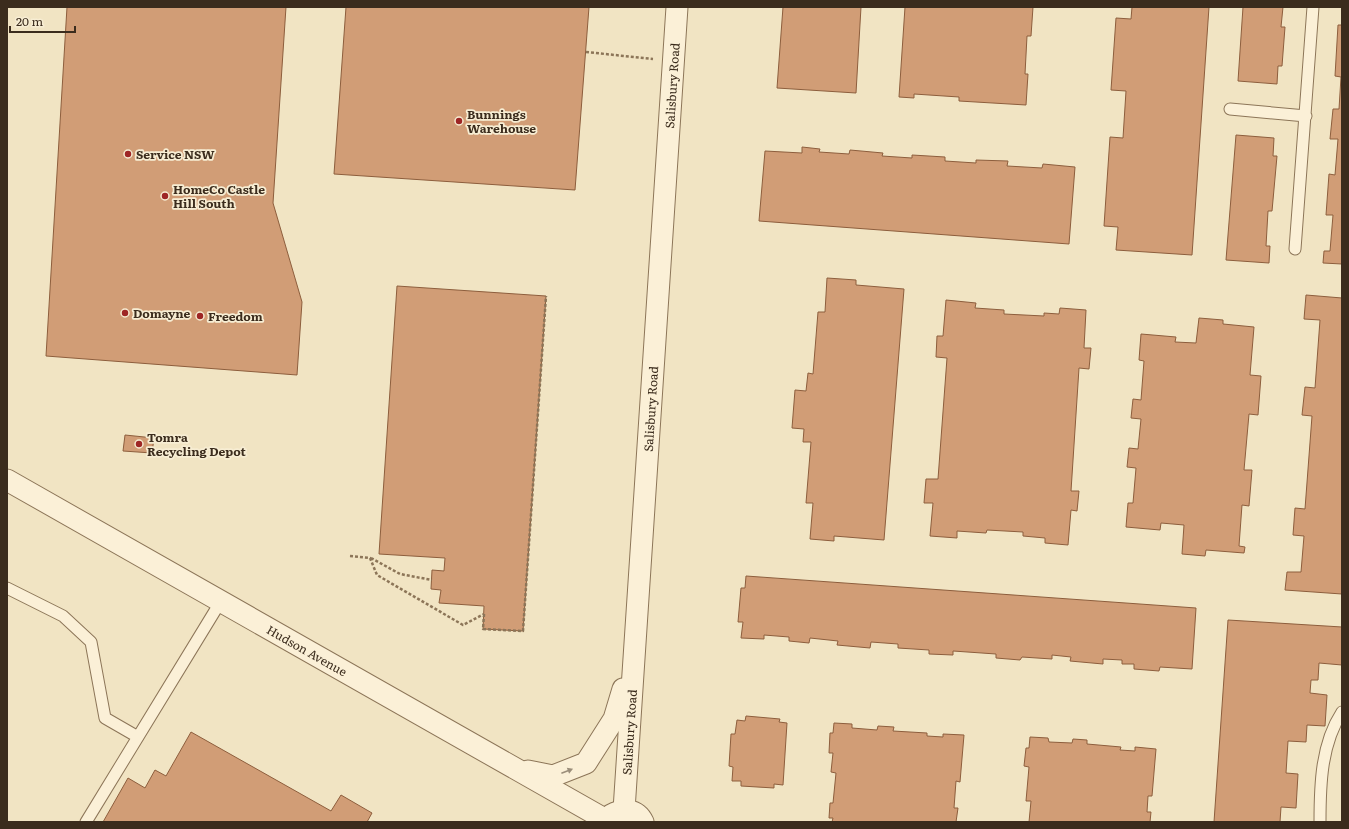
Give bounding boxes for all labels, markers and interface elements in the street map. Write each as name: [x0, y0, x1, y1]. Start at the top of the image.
scale bar: [10, 8, 75, 34]
text: 20 m: [16, 12, 43, 30]
street label: Salisbury Road: [660, 42, 684, 129]
place label: Bunnings Warehouse: [467, 105, 536, 137]
marker: Bunnings Warehouse: [454, 116, 464, 126]
place label: Service NSW: [136, 145, 215, 163]
marker: Service NSW: [123, 149, 133, 159]
place label: HomeCo Castle Hill South: [173, 180, 265, 212]
marker: HomeCo Castle Hill South: [160, 191, 170, 201]
place label: Domayne: [133, 304, 191, 322]
place label: Freedom: [208, 307, 263, 325]
marker: Domayne: [120, 308, 130, 318]
marker: Freedom: [195, 311, 205, 321]
street label: Salisbury Road: [639, 365, 662, 452]
place label: Tomra Recycling Depot: [147, 428, 247, 460]
marker: Tomra Recycling Depot: [134, 439, 144, 449]
street label: Hudson Avenue: [264, 620, 350, 680]
street label: Salisbury Road: [617, 688, 641, 776]
one-way arrow: [561, 767, 573, 773]

